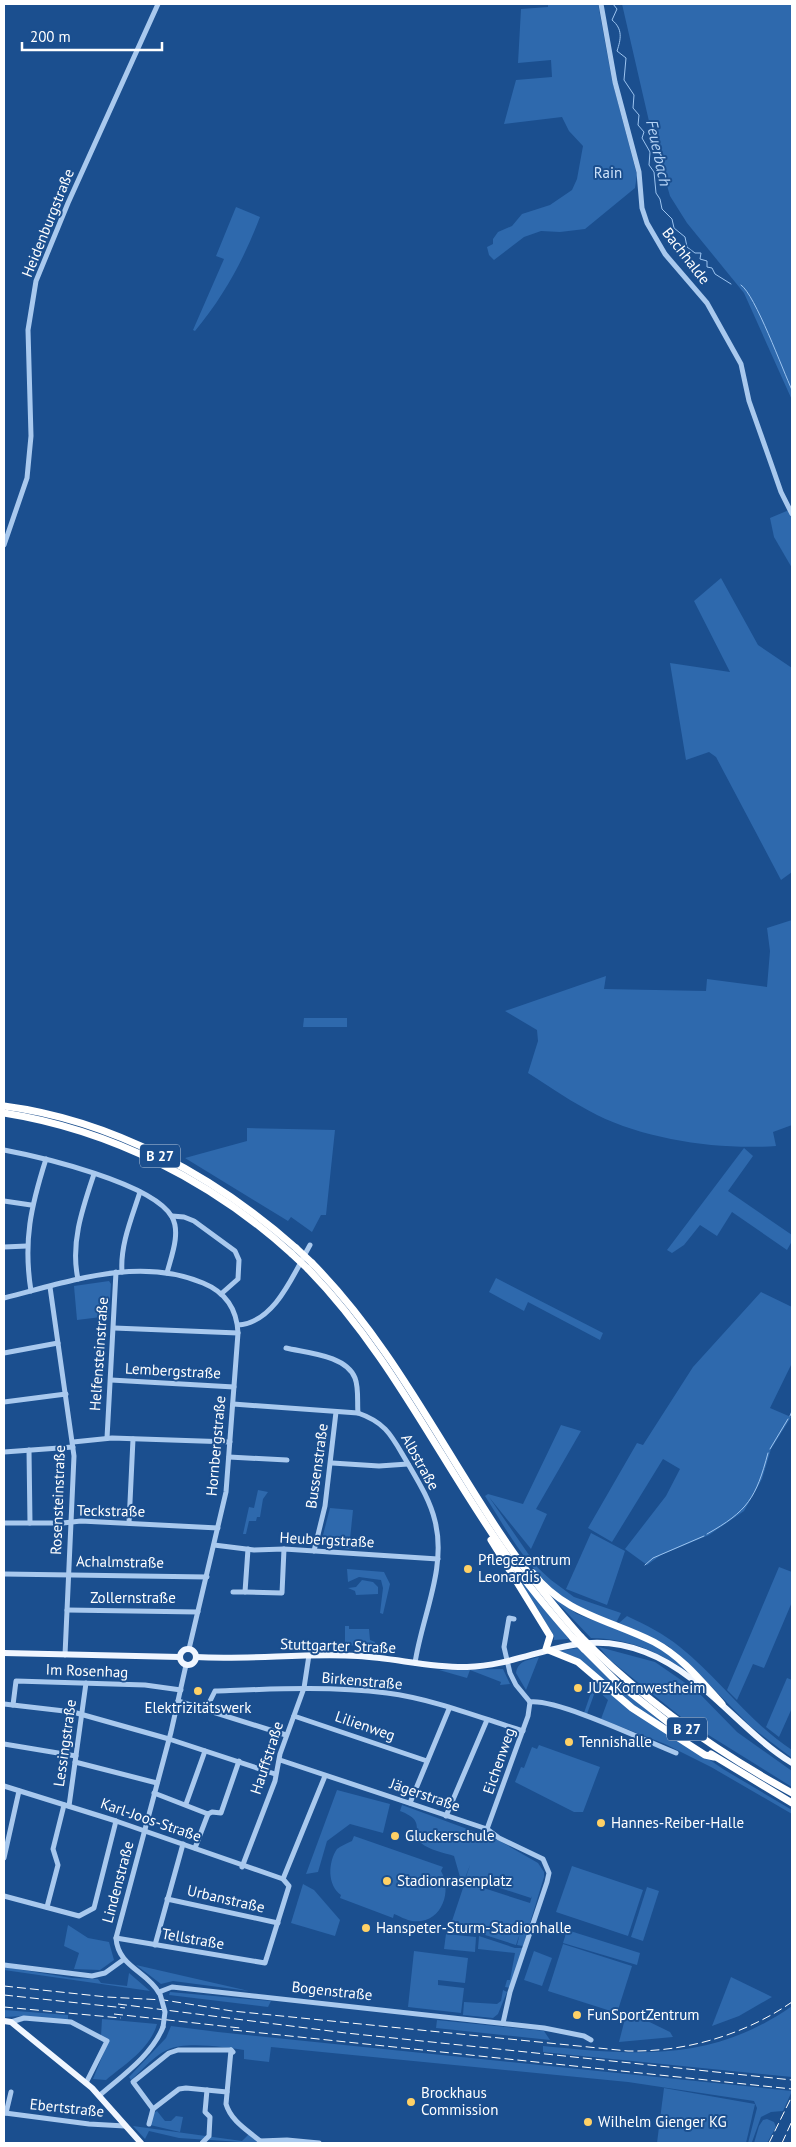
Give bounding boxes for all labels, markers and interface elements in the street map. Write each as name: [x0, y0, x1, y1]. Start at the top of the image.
scale bar: [22, 20, 162, 52]
text: 200 m: [30, 27, 71, 46]
water label: Feuerbach: [642, 118, 676, 188]
park label: Rain: [594, 163, 622, 182]
street label: Heidenburgstraße: [17, 166, 78, 280]
street label: Bachhalde: [658, 223, 714, 288]
road number: B 27: [140, 1144, 180, 1168]
street label: Helfensteinstraße: [85, 1296, 112, 1412]
street label: Lembergstraße: [125, 1359, 221, 1382]
street label: Hornbergstraße: [202, 1395, 229, 1497]
street label: Bussenstraße: [301, 1422, 332, 1510]
street label: Albstraße: [397, 1430, 444, 1493]
street label: Rosensteinstraße: [46, 1445, 69, 1555]
street label: Teckstraße: [77, 1500, 145, 1521]
street label: Heubergstraße: [279, 1528, 375, 1551]
place label: Pflegezentrum Leonardis: [478, 1550, 571, 1586]
street label: Achalmstraße: [76, 1551, 164, 1572]
marker: Pflegezentrum Leonardis: [462, 1563, 474, 1575]
street label: Zollernstraße: [90, 1588, 176, 1607]
street label: Stuttgarter Straße: [280, 1634, 396, 1657]
street label: Im Rosenhag: [45, 1660, 129, 1681]
street label: Birkenstraße: [321, 1668, 403, 1694]
place label: JUZ Kornwestheim: [587, 1678, 705, 1697]
marker: JUZ Kornwestheim: [572, 1682, 584, 1694]
marker: Elektrizitätswerk: [192, 1685, 204, 1697]
street label: Lessingstraße: [49, 1698, 80, 1788]
place label: Elektrizitätswerk: [145, 1698, 252, 1717]
street label: Lilienweg: [333, 1706, 398, 1745]
road number: B 27: [667, 1718, 707, 1740]
street label: Hauffstraße: [246, 1719, 287, 1797]
street label: Eichenweg: [478, 1725, 519, 1797]
place label: Tennishalle: [579, 1732, 652, 1751]
marker: Tennishalle: [563, 1736, 575, 1748]
street label: Jägerstraße: [387, 1773, 463, 1815]
street label: Karl-Joos-Straße: [98, 1793, 204, 1846]
place label: Hannes-Reiber-Halle: [611, 1813, 744, 1832]
marker: Hannes-Reiber-Halle: [595, 1817, 607, 1829]
place label: Gluckerschule: [405, 1826, 495, 1845]
marker: Gluckerschule: [389, 1830, 401, 1842]
street label: Lindenstraße: [97, 1839, 138, 1925]
place label: Stadionrasenplatz: [397, 1871, 512, 1890]
marker: Stadionrasenplatz: [381, 1875, 393, 1887]
street label: Urbanstraße: [185, 1880, 267, 1917]
place label: Hanspeter-Sturm-Stadionhalle: [376, 1918, 571, 1937]
marker: Hanspeter-Sturm-Stadionhalle: [360, 1922, 372, 1934]
street label: Tellstraße: [160, 1924, 226, 1953]
street label: Bogenstraße: [291, 1977, 373, 2004]
place label: FunSportZentrum: [587, 2005, 700, 2024]
marker: FunSportZentrum: [571, 2009, 583, 2021]
place label: Brockhaus Commission: [421, 2083, 498, 2119]
street label: Ebertstraße: [29, 2094, 105, 2121]
marker: Brockhaus Commission: [405, 2096, 417, 2108]
place label: Wilhelm Gienger KG: [598, 2112, 727, 2131]
marker: Wilhelm Gienger KG: [582, 2116, 594, 2128]

